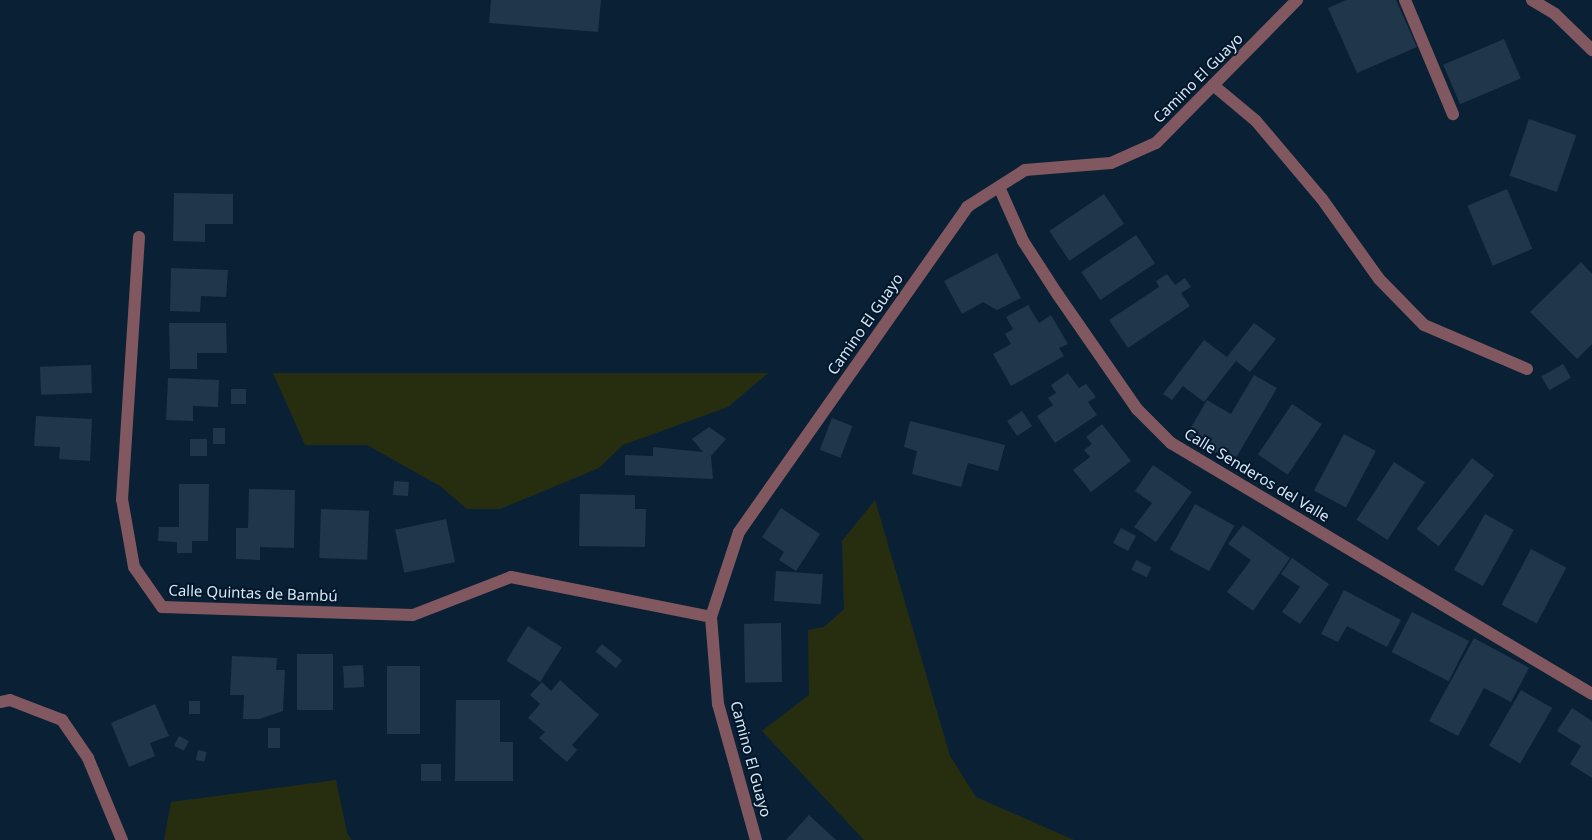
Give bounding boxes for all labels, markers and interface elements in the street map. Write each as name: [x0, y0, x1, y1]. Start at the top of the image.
street label: Camino El Guayo: [1149, 29, 1247, 127]
street label: Camino El Guayo: [823, 270, 907, 378]
street label: Calle Senderos del Valle: [1181, 424, 1333, 526]
street label: Calle Quintas de Bambú: [168, 581, 338, 605]
street label: Camino El Guayo: [727, 699, 775, 819]

